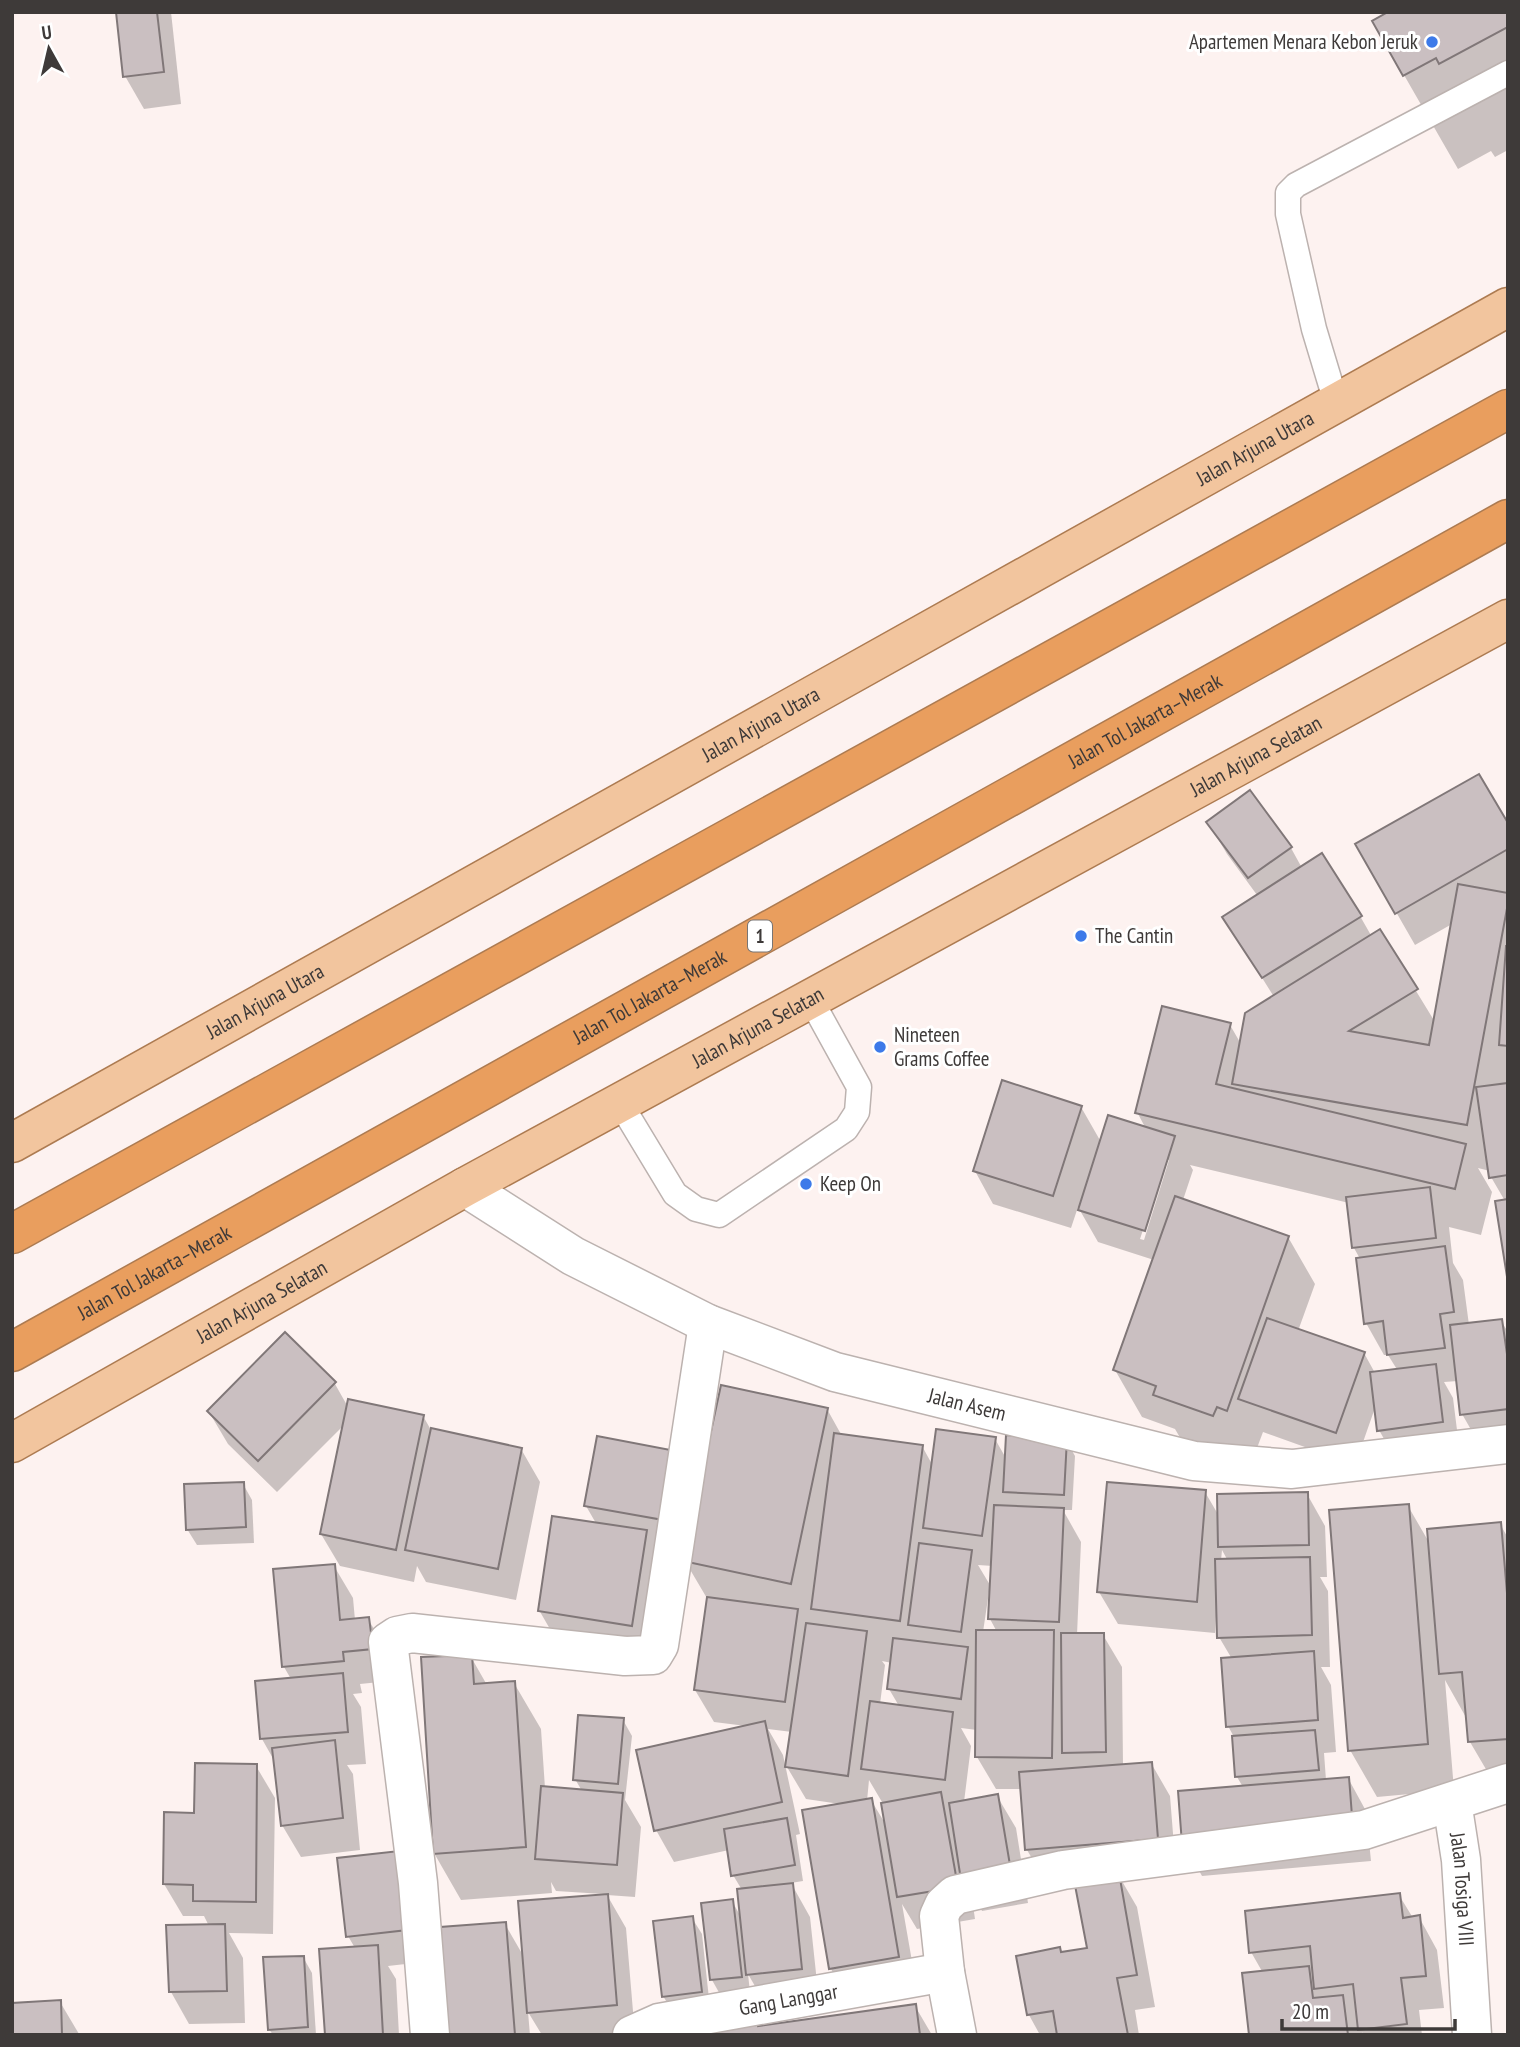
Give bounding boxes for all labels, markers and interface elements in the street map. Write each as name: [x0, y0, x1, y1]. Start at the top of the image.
north arrow: [14, 14, 84, 84]
text: U: [40, 20, 53, 45]
place label: Apartemen Menara Kebon Jeruk: [1189, 28, 1418, 55]
marker: Apartemen Menara Kebon Jeruk: [1424, 34, 1440, 50]
street label: Jalan Arjuna Utara: [1190, 404, 1318, 492]
street label: Jalan Tol Jakarta–Merak: [1063, 667, 1226, 775]
street label: Jalan Arjuna Utara: [696, 680, 824, 768]
street label: Jalan Arjuna Selatan: [1184, 709, 1326, 803]
road number: 1: [748, 920, 772, 952]
place label: The Cantin: [1095, 922, 1173, 949]
marker: The Cantin: [1073, 928, 1089, 944]
street label: Jalan Tol Jakarta–Merak: [567, 943, 731, 1050]
street label: Jalan Arjuna Utara: [200, 957, 329, 1045]
street label: Jalan Arjuna Selatan: [686, 980, 828, 1074]
place label: Nineteen Grams Coffee: [894, 1021, 989, 1072]
marker: Nineteen Grams Coffee: [872, 1039, 888, 1055]
place label: Keep On: [820, 1170, 881, 1197]
marker: Keep On: [798, 1176, 814, 1192]
street label: Jalan Tol Jakarta–Merak: [72, 1219, 236, 1326]
street label: Jalan Arjuna Selatan: [191, 1254, 332, 1349]
street label: Jalan Asem: [924, 1381, 1009, 1427]
street label: Jalan Tosiga VIII: [1444, 1830, 1480, 1947]
street label: Gang Langgar: [737, 1977, 840, 2021]
scale bar: [1282, 1988, 1455, 2032]
text: 20 m: [1292, 1998, 1329, 2025]

